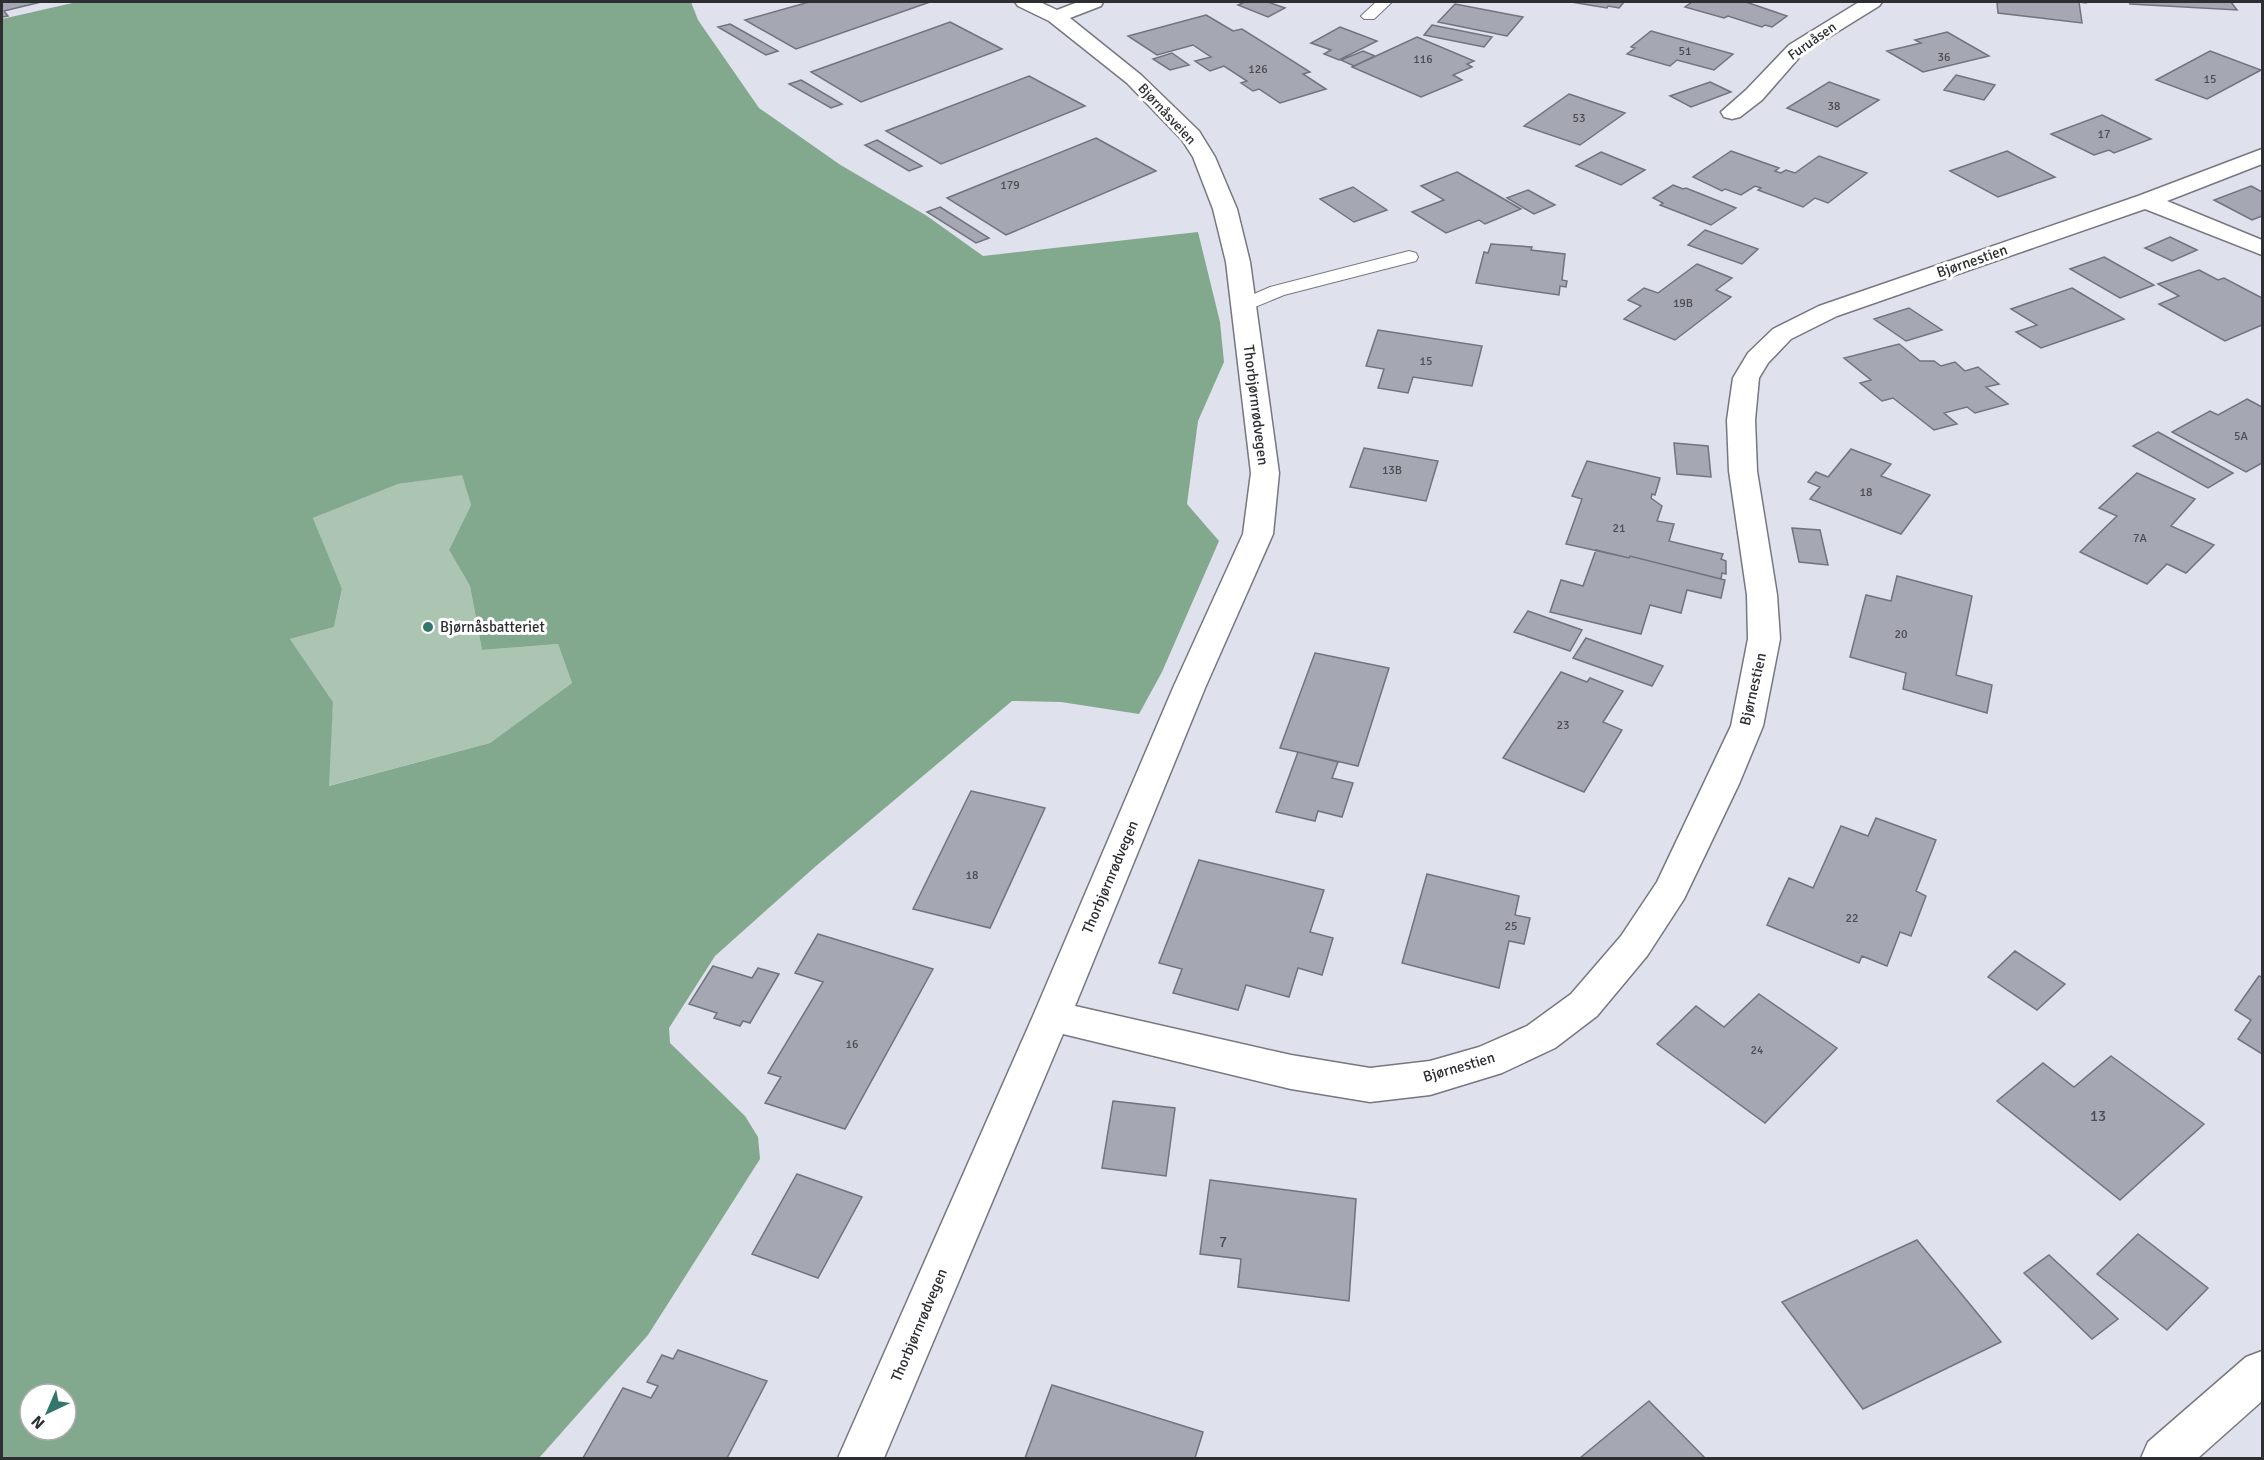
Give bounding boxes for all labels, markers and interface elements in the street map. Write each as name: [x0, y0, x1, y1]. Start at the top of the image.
street label: Furuåsen: [1784, 18, 1840, 64]
house number: 51: [1679, 44, 1691, 59]
house number: 36: [1938, 50, 1950, 65]
house number: 116: [1413, 52, 1433, 67]
house number: 126: [1248, 62, 1268, 77]
house number: 15: [2204, 72, 2216, 87]
street label: Bjørnåsveien: [1134, 80, 1200, 148]
house number: 38: [1828, 99, 1840, 114]
house number: 53: [1573, 111, 1585, 126]
house number: 17: [2098, 127, 2110, 142]
house number: 179: [1000, 178, 1020, 193]
street label: Bjørnestien: [1934, 240, 2010, 282]
house number: 19B: [1673, 296, 1693, 311]
street label: Thorbjørnrødvegen: [1240, 344, 1272, 466]
house number: 15: [1420, 354, 1432, 369]
house number: 5A: [2234, 429, 2249, 444]
house number: 13B: [1382, 463, 1402, 478]
house number: 18: [1860, 485, 1872, 500]
house number: 21: [1613, 521, 1625, 536]
house number: 7A: [2133, 531, 2148, 546]
place label: Bjørnåsbatteriet: [440, 618, 545, 636]
marker: Bjørnåsbatteriet: [421, 620, 435, 634]
house number: 20: [1895, 627, 1907, 642]
street label: Bjørnestien: [1736, 651, 1770, 727]
house number: 23: [1557, 718, 1569, 733]
street label: Thorbjørnrødvegen: [1078, 818, 1142, 936]
house number: 18: [966, 868, 978, 883]
house number: 22: [1846, 911, 1858, 926]
house number: 25: [1505, 919, 1517, 934]
house number: 16: [846, 1037, 858, 1052]
house number: 24: [1751, 1043, 1764, 1058]
street label: Bjørnestien: [1421, 1048, 1497, 1086]
house number: 13: [2090, 1107, 2106, 1125]
house number: 7: [1219, 1233, 1227, 1251]
street label: Thorbjørnrødvegen: [887, 1266, 951, 1384]
north arrow: [18, 1382, 78, 1442]
text: N: [27, 1411, 49, 1433]

